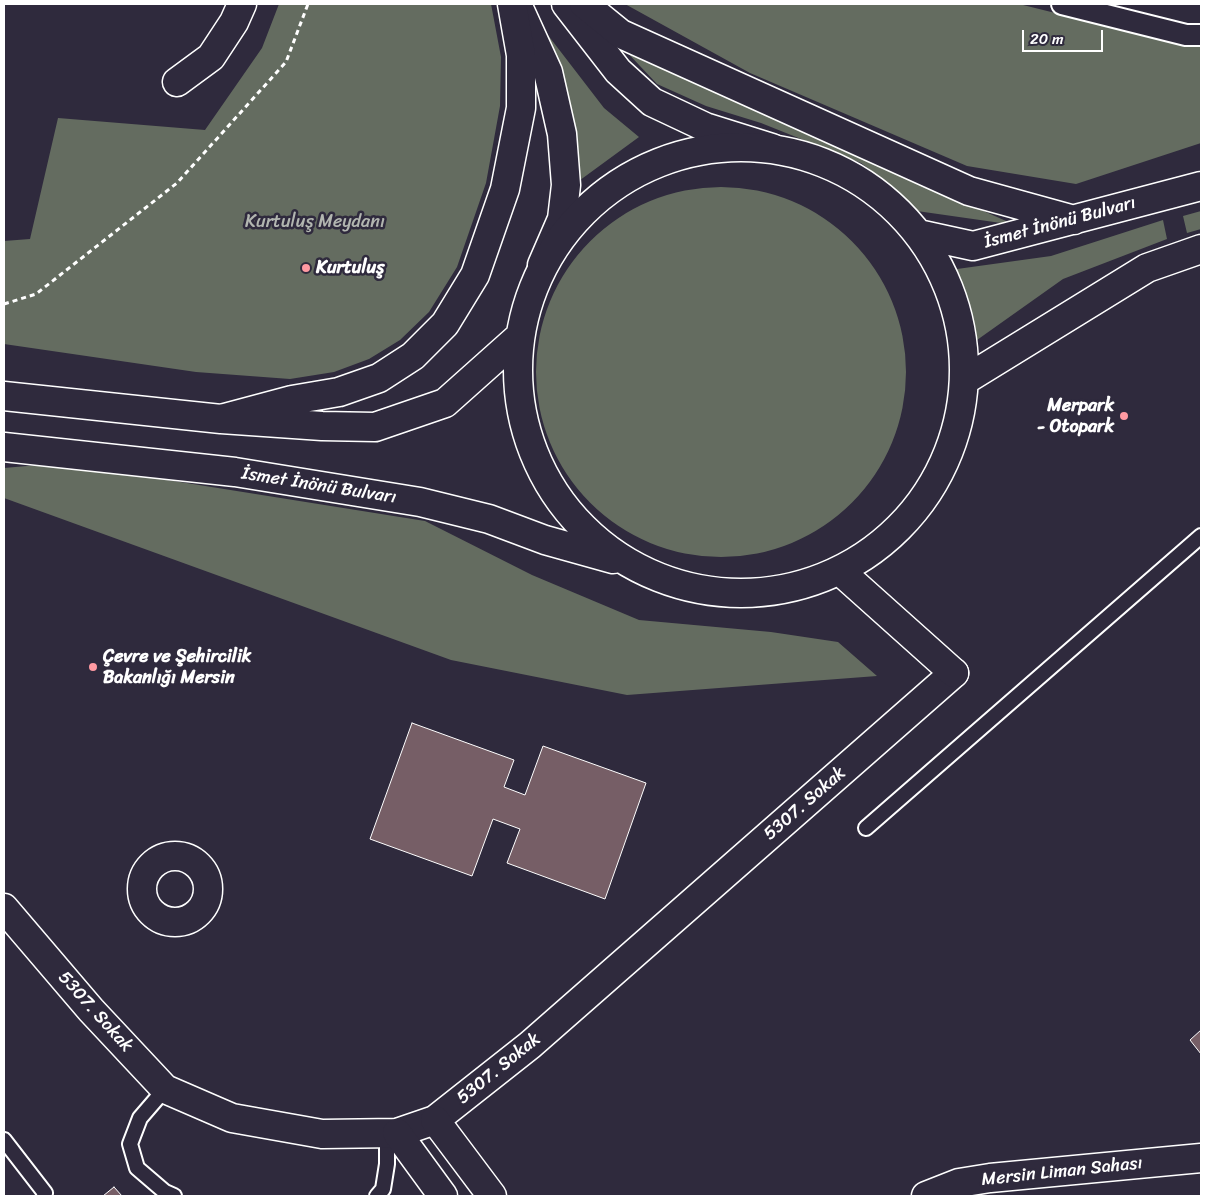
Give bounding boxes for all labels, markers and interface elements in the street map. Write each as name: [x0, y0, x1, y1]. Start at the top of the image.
scale bar: [1025, 20, 1106, 52]
text: 20 m: [1030, 26, 1064, 52]
street label: İsmet İnönü Bulvarı: [982, 192, 1138, 254]
park label: Kurtuluş Meydanı: [245, 211, 385, 233]
place label: Kurtuluş: [316, 257, 385, 279]
marker: Kurtuluş: [300, 262, 312, 274]
place label: Merpark - Otopark: [1037, 395, 1114, 438]
marker: Merpark - Otopark: [1118, 410, 1130, 422]
street label: İsmet İnönü Bulvarı: [240, 463, 398, 509]
place label: Çevre ve Şehircilik Bakanlığı Mersin: [103, 646, 251, 689]
marker: Çevre ve Şehircilik Bakanlığı Mersin: [87, 661, 99, 673]
street label: 5307. Sokak: [760, 763, 850, 845]
street label: 5307. Sokak: [53, 967, 137, 1057]
street label: 5307. Sokak: [453, 1029, 545, 1109]
street label: Mersin Liman Sahası: [981, 1153, 1143, 1191]

